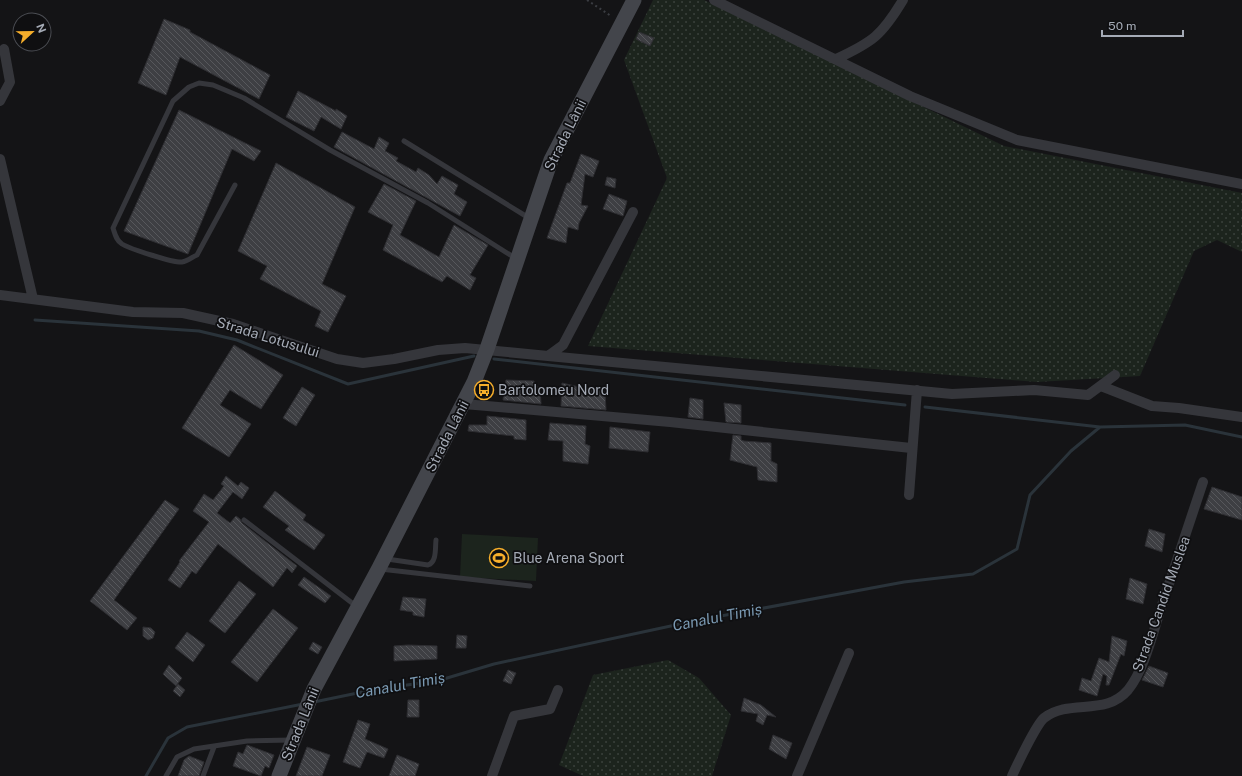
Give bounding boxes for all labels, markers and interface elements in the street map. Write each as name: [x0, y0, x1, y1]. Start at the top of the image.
north arrow: [12, 12, 52, 52]
scale bar: [1102, 12, 1183, 38]
text: 50 m: [1108, 19, 1136, 33]
text: N: [34, 22, 48, 34]
street label: Strada Lânii: [541, 97, 589, 173]
street label: Strada Lotusului: [215, 314, 321, 360]
bus stop icon: Bartolomeu Nord: [473, 379, 495, 401]
place label: Bartolomeu Nord: [498, 382, 609, 398]
street label: Strada Lânii: [422, 398, 472, 474]
street label: Strada Candid Muslea: [1129, 534, 1193, 674]
sports icon: Blue Arena Sport: [488, 547, 510, 569]
place label: Blue Arena Sport: [513, 550, 625, 566]
water label: Canalul Timiș: [671, 600, 763, 634]
water label: Canalul Timiș: [354, 669, 446, 701]
street label: Strada Lânii: [278, 685, 322, 763]

